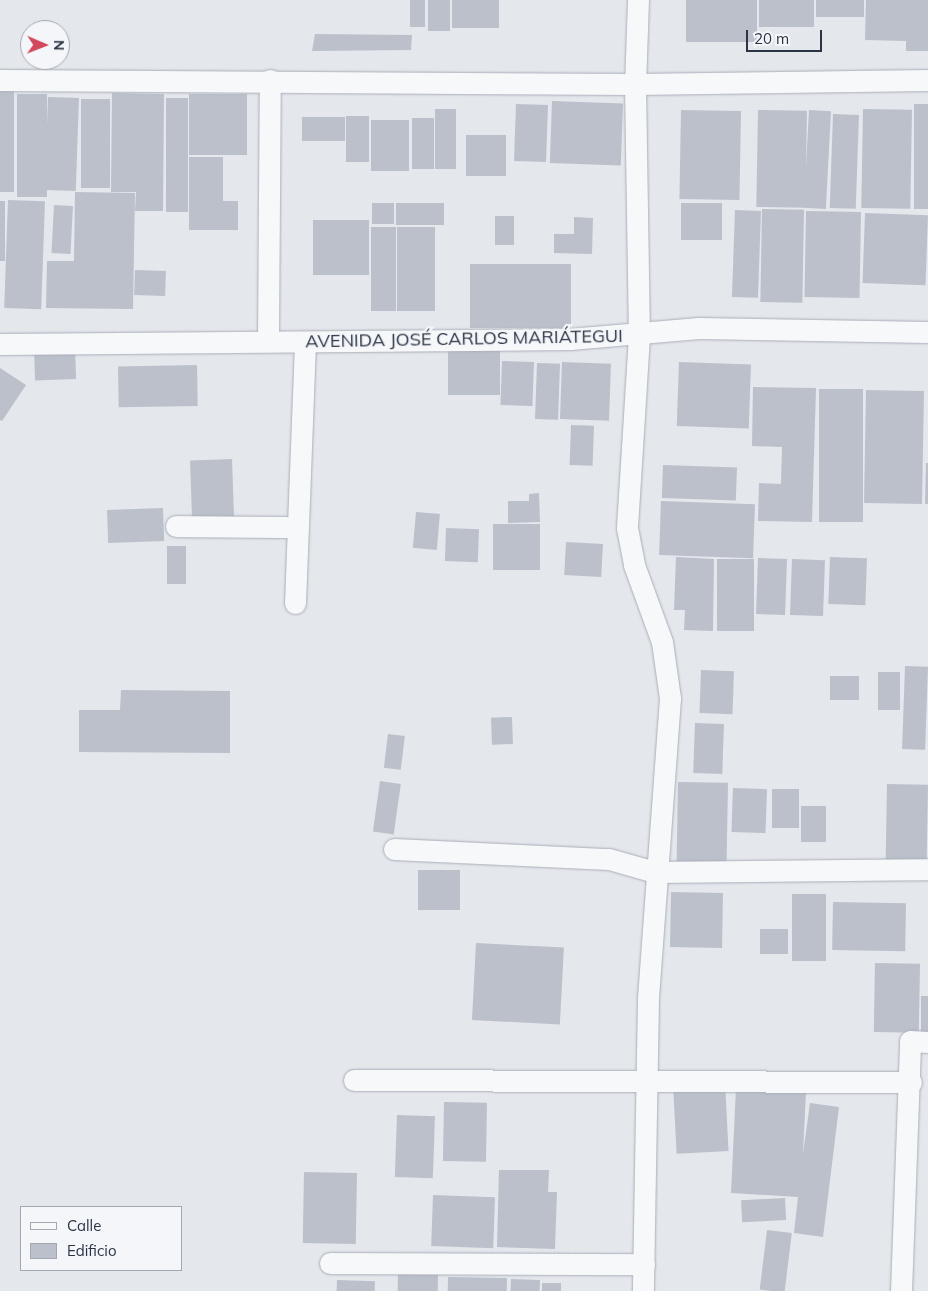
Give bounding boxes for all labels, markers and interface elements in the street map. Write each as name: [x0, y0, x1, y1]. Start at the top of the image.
north arrow: [20, 20, 70, 70]
scale bar: [748, 20, 824, 52]
text: 20 m: [754, 29, 789, 48]
text: N: [50, 40, 68, 51]
street label: AVENIDA JOSÉ CARLOS MARIÁTEGUI: [305, 325, 623, 353]
legend: [20, 1206, 182, 1271]
text: Calle: [67, 1216, 101, 1235]
text: Edificio: [67, 1241, 117, 1260]

